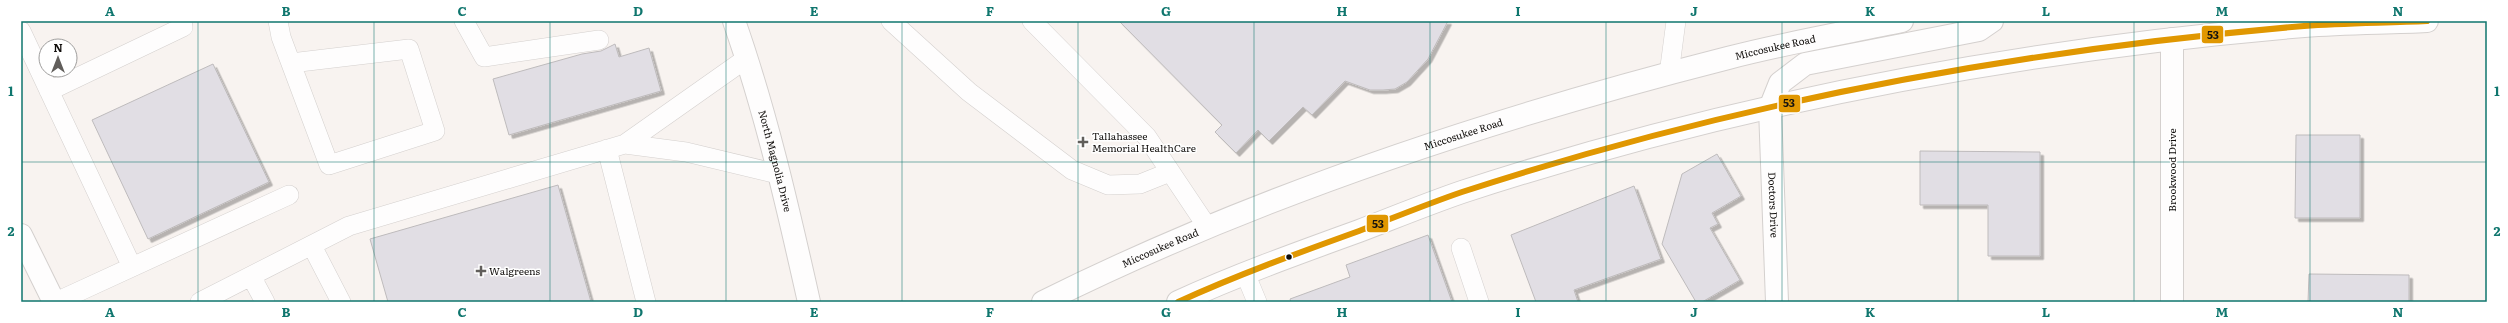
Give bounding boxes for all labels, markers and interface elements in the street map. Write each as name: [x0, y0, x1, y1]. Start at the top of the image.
text: A: [105, 1, 115, 20]
text: B: [282, 1, 291, 20]
text: C: [457, 1, 467, 20]
text: D: [633, 1, 643, 20]
text: E: [810, 1, 819, 20]
text: F: [986, 1, 994, 20]
text: G: [1161, 1, 1171, 20]
text: H: [1337, 1, 1348, 20]
text: I: [1515, 1, 1521, 20]
text: J: [1690, 1, 1698, 20]
text: K: [1865, 1, 1876, 20]
text: L: [2042, 1, 2050, 20]
text: M: [2216, 1, 2229, 20]
text: N: [2393, 1, 2404, 20]
line badge: 53: [2201, 25, 2224, 44]
text: 53: [2207, 26, 2219, 42]
street label: Miccosukee Road: [1733, 30, 1817, 63]
north arrow: [38, 38, 78, 78]
text: N: [53, 39, 63, 55]
text: 1: [8, 81, 14, 100]
text: 1: [2494, 81, 2500, 100]
line badge: 53: [1778, 94, 1801, 113]
text: 53: [1783, 94, 1795, 110]
street label: North Magnolia Drive: [755, 108, 796, 213]
street label: Miccosukee Road: [1422, 114, 1505, 153]
place label: Tallahassee Memorial HealthCare: [1092, 128, 1196, 155]
street label: Brookwood Drive: [2164, 128, 2179, 212]
marker: Tallahassee Memorial HealthCare: [1077, 136, 1089, 148]
street label: Doctors Drive: [1765, 172, 1783, 238]
line badge: 53: [1366, 214, 1389, 233]
text: 53: [1372, 215, 1384, 231]
text: 2: [8, 221, 15, 240]
text: 2: [2494, 221, 2501, 240]
street label: Miccosukee Road: [1119, 224, 1201, 271]
unlabelled marker: [1284, 252, 1294, 262]
place label: Walgreens: [489, 263, 541, 278]
marker: Walgreens: [476, 266, 486, 276]
text: A: [105, 302, 115, 321]
text: B: [282, 302, 291, 321]
text: C: [457, 302, 467, 321]
text: D: [633, 302, 643, 321]
text: E: [810, 302, 819, 321]
text: F: [986, 302, 994, 321]
text: G: [1161, 302, 1171, 321]
text: H: [1337, 302, 1348, 321]
text: I: [1515, 302, 1521, 321]
text: J: [1690, 302, 1698, 321]
text: K: [1865, 302, 1876, 321]
text: L: [2042, 302, 2050, 321]
text: M: [2216, 302, 2229, 321]
text: N: [2393, 302, 2404, 321]

